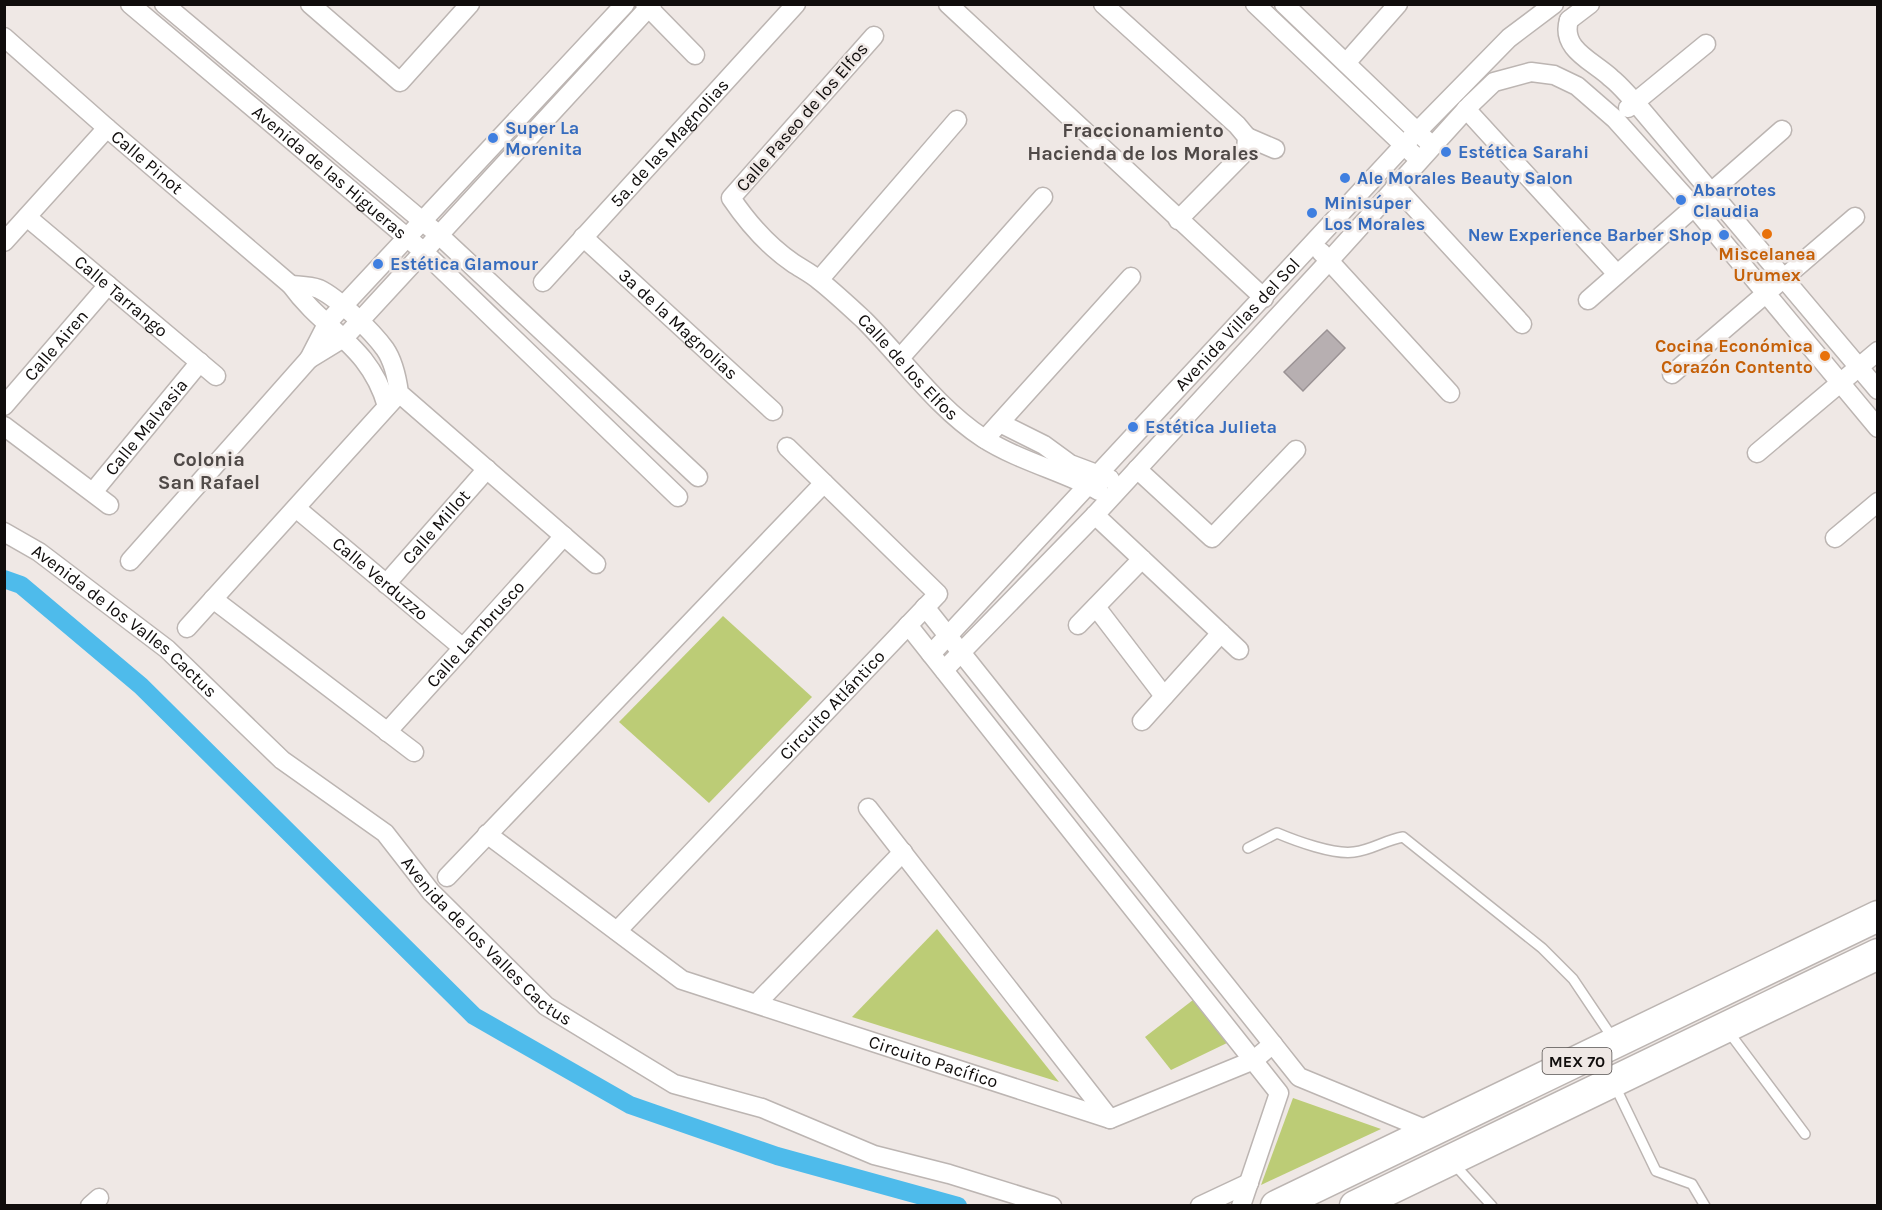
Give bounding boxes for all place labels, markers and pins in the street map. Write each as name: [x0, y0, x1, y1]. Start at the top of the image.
place label: Super La Morenita: [505, 117, 582, 160]
marker: Super La Morenita: [486, 131, 500, 145]
place label: Estética Sarahi: [1458, 141, 1589, 163]
marker: Estética Sarahi: [1439, 145, 1453, 159]
place label: Ale Morales Beauty Salon: [1357, 167, 1573, 189]
marker: Ale Morales Beauty Salon: [1338, 171, 1352, 185]
place label: Abarrotes Claudia: [1693, 179, 1776, 222]
place label: Minisúper Los Morales: [1324, 192, 1425, 235]
marker: Abarrotes Claudia: [1674, 193, 1688, 207]
marker: Minisúper Los Morales: [1305, 206, 1319, 220]
place label: New Experience Barber Shop: [1468, 224, 1712, 246]
marker: Miscelanea Urumex: [1760, 227, 1774, 241]
marker: New Experience Barber Shop: [1717, 228, 1731, 242]
place label: Miscelanea Urumex: [1718, 243, 1816, 286]
place label: Estética Glamour: [390, 253, 538, 275]
marker: Estética Glamour: [371, 257, 385, 271]
place label: Cocina Económica Corazón Contento: [1655, 335, 1813, 378]
marker: Cocina Económica Corazón Contento: [1818, 349, 1832, 363]
place label: Estética Julieta: [1145, 416, 1277, 438]
marker: Estética Julieta: [1126, 420, 1140, 434]

